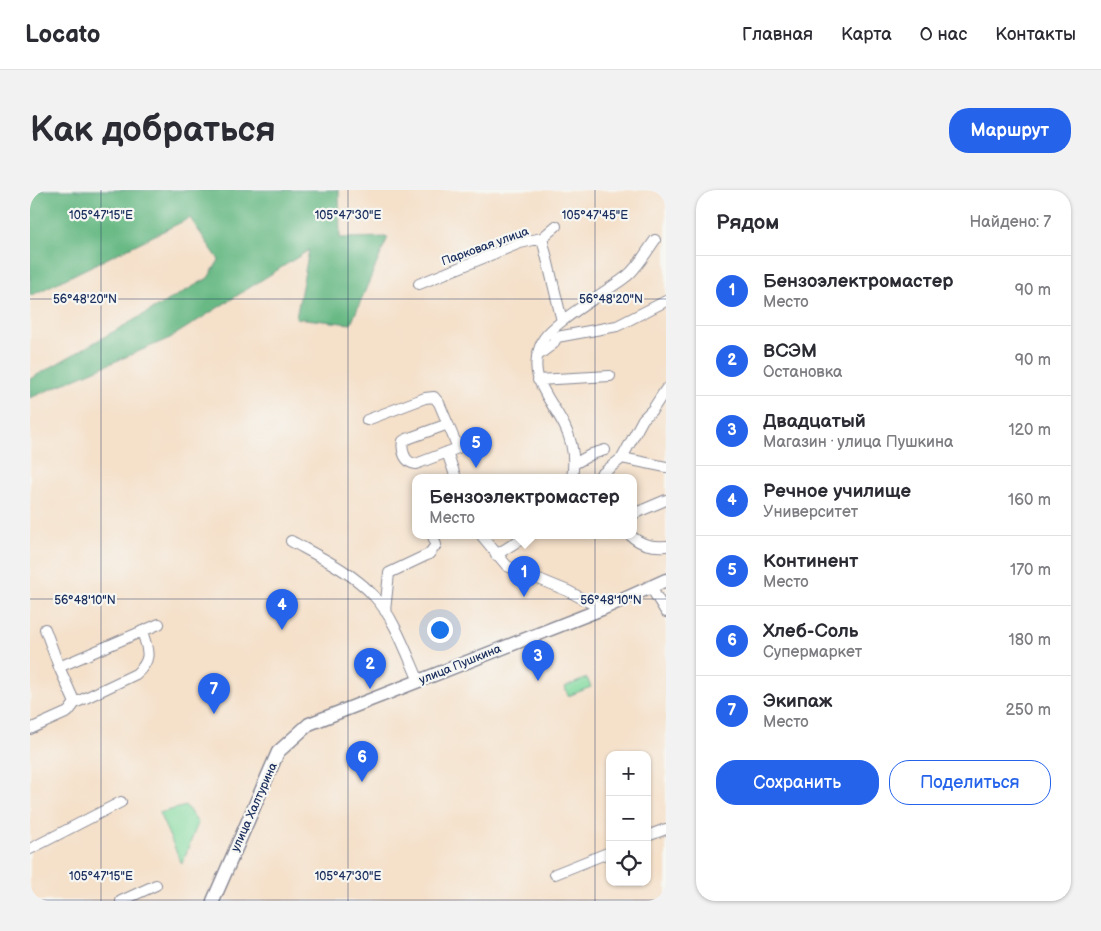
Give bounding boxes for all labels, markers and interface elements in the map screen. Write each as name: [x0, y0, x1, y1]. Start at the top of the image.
text: Locato: [25, 20, 100, 49]
text: Главная: [742, 24, 813, 45]
text: Карта: [841, 24, 892, 45]
text: О нас: [920, 24, 967, 45]
text: Контакты: [995, 24, 1076, 45]
button: Маршрут: [949, 108, 1071, 153]
text: Как добраться: [30, 109, 276, 152]
text: 105°47'15"E: [69, 208, 133, 223]
text: 105°47'30"E: [315, 208, 381, 223]
text: 105°47'45"E: [562, 208, 628, 223]
text: Рядом: [716, 210, 779, 235]
text: Найдено: 7: [969, 213, 1051, 232]
street label: Парковая улица: [439, 224, 531, 269]
text: Бензоэлектромастер: [763, 270, 954, 293]
text: 1: [729, 281, 735, 300]
text: 90 m: [1015, 281, 1051, 300]
text: 56°48'20"N: [53, 292, 117, 307]
text: 56°48'20"N: [579, 292, 643, 307]
text: Место: [763, 293, 809, 312]
text: ВСЭМ: [763, 340, 817, 363]
text: 2: [727, 351, 737, 370]
text: 90 m: [1015, 351, 1051, 370]
text: Остановка: [763, 363, 842, 382]
text: Двадцатый: [763, 410, 866, 433]
text: 3: [727, 421, 737, 440]
text: 120 m: [1008, 421, 1051, 440]
pin: 5: [460, 427, 492, 468]
text: Магазин · улица Пушкина: [763, 433, 954, 452]
popup: [412, 474, 637, 539]
text: Речное училище: [763, 480, 911, 503]
text: Бензоэлектромастер: [429, 486, 620, 509]
text: 4: [727, 491, 737, 510]
text: 160 m: [1008, 491, 1051, 510]
text: Университет: [763, 503, 858, 522]
text: Место: [429, 509, 475, 528]
text: Континент: [763, 550, 858, 573]
pin: 1: [508, 556, 540, 597]
text: 5: [727, 561, 737, 580]
text: 170 m: [1010, 561, 1051, 580]
text: Место: [763, 573, 809, 592]
pin: 4: [266, 589, 298, 630]
text: 56°48'10"N: [54, 593, 116, 608]
text: 56°48'10"N: [580, 593, 642, 608]
your location: [427, 617, 453, 643]
text: Хлеб-Соль: [763, 620, 858, 643]
text: 6: [727, 631, 737, 650]
text: 180 m: [1009, 631, 1051, 650]
pin: 3: [522, 640, 554, 681]
street label: улица Пушкина: [417, 641, 503, 688]
text: Супермаркет: [763, 643, 862, 662]
pin: 2: [354, 648, 386, 689]
pin: 7: [198, 673, 230, 714]
text: Экипаж: [763, 690, 832, 713]
text: 7: [728, 701, 736, 720]
text: 250 m: [1005, 701, 1051, 720]
text: Место: [763, 713, 809, 732]
pin: 6: [346, 741, 378, 782]
map controls: [606, 751, 651, 886]
button: +: [606, 751, 651, 796]
street label: улица Халтурина: [228, 760, 281, 854]
button: Сохранить: [716, 760, 879, 805]
button: Поделиться: [889, 760, 1051, 805]
button: −: [606, 796, 651, 841]
button: locate: [606, 841, 651, 886]
text: 105°47'15"E: [69, 869, 133, 884]
text: 105°47'30"E: [315, 869, 381, 884]

